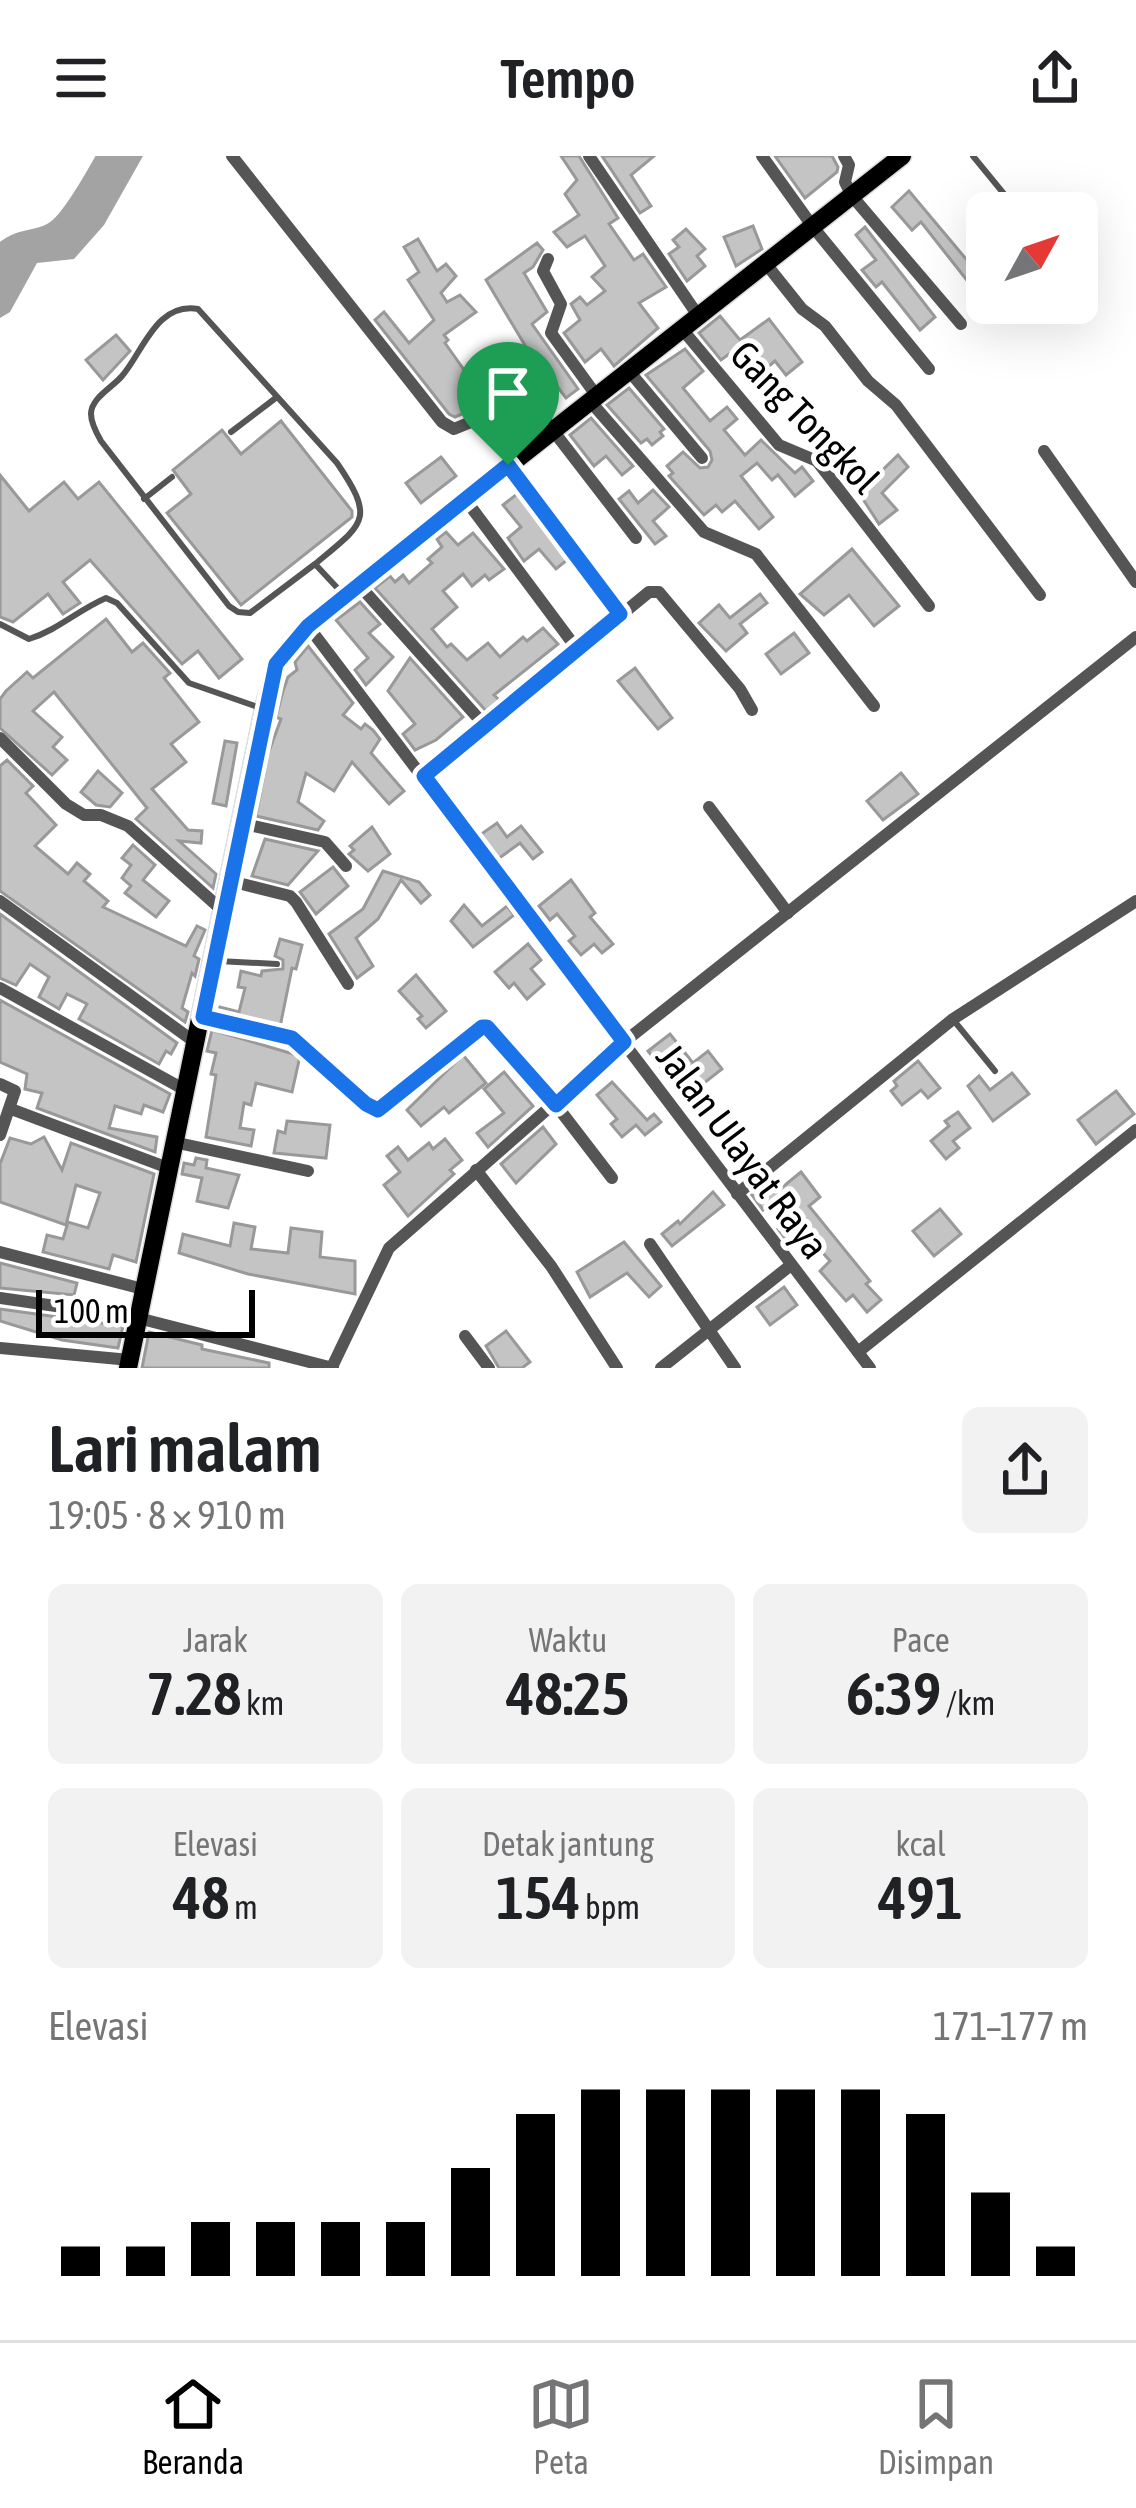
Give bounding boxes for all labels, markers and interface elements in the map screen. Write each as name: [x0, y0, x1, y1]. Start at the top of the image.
icon: menu: [48, 45, 114, 111]
icon: share: [1022, 45, 1088, 111]
text: Tempo: [501, 48, 635, 109]
north arrow: [966, 192, 1098, 324]
map controls: [966, 192, 1098, 324]
street label: Gang Tongkol: [722, 332, 888, 502]
pin: [457, 342, 559, 465]
icon: arrive: [475, 360, 541, 426]
street label: Jalan Ulayat Raya: [648, 1035, 838, 1267]
scale bar: [36, 1284, 255, 1337]
text: 100 m: [54, 1292, 129, 1330]
button: share: [962, 1407, 1088, 1533]
text: Lari malam: [48, 1410, 322, 1486]
text: 19:05 · 8 × 910 m: [48, 1493, 286, 1537]
text: Jarak: [183, 1621, 248, 1659]
text: Waktu: [529, 1621, 607, 1659]
text: Pace: [892, 1621, 950, 1659]
text: 7.28: [146, 1659, 242, 1728]
text: 48:25: [506, 1659, 630, 1728]
text: 6:39: [846, 1659, 941, 1728]
text: km: [242, 1684, 284, 1722]
text: /km: [941, 1684, 995, 1722]
text: Elevasi: [173, 1825, 258, 1863]
text: Detak jantung: [482, 1825, 654, 1863]
text: kcal: [896, 1825, 946, 1863]
text: 48: [173, 1863, 229, 1932]
text: 154: [496, 1863, 581, 1932]
text: 491: [878, 1863, 963, 1932]
text: m: [229, 1888, 258, 1926]
text: bpm: [581, 1888, 640, 1926]
text: Elevasi: [48, 2004, 148, 2048]
text: 171–177 m: [933, 2004, 1088, 2048]
tab: Beranda: [142, 2371, 244, 2481]
tab: Peta: [528, 2371, 594, 2481]
tab: Disimpan: [878, 2371, 994, 2481]

